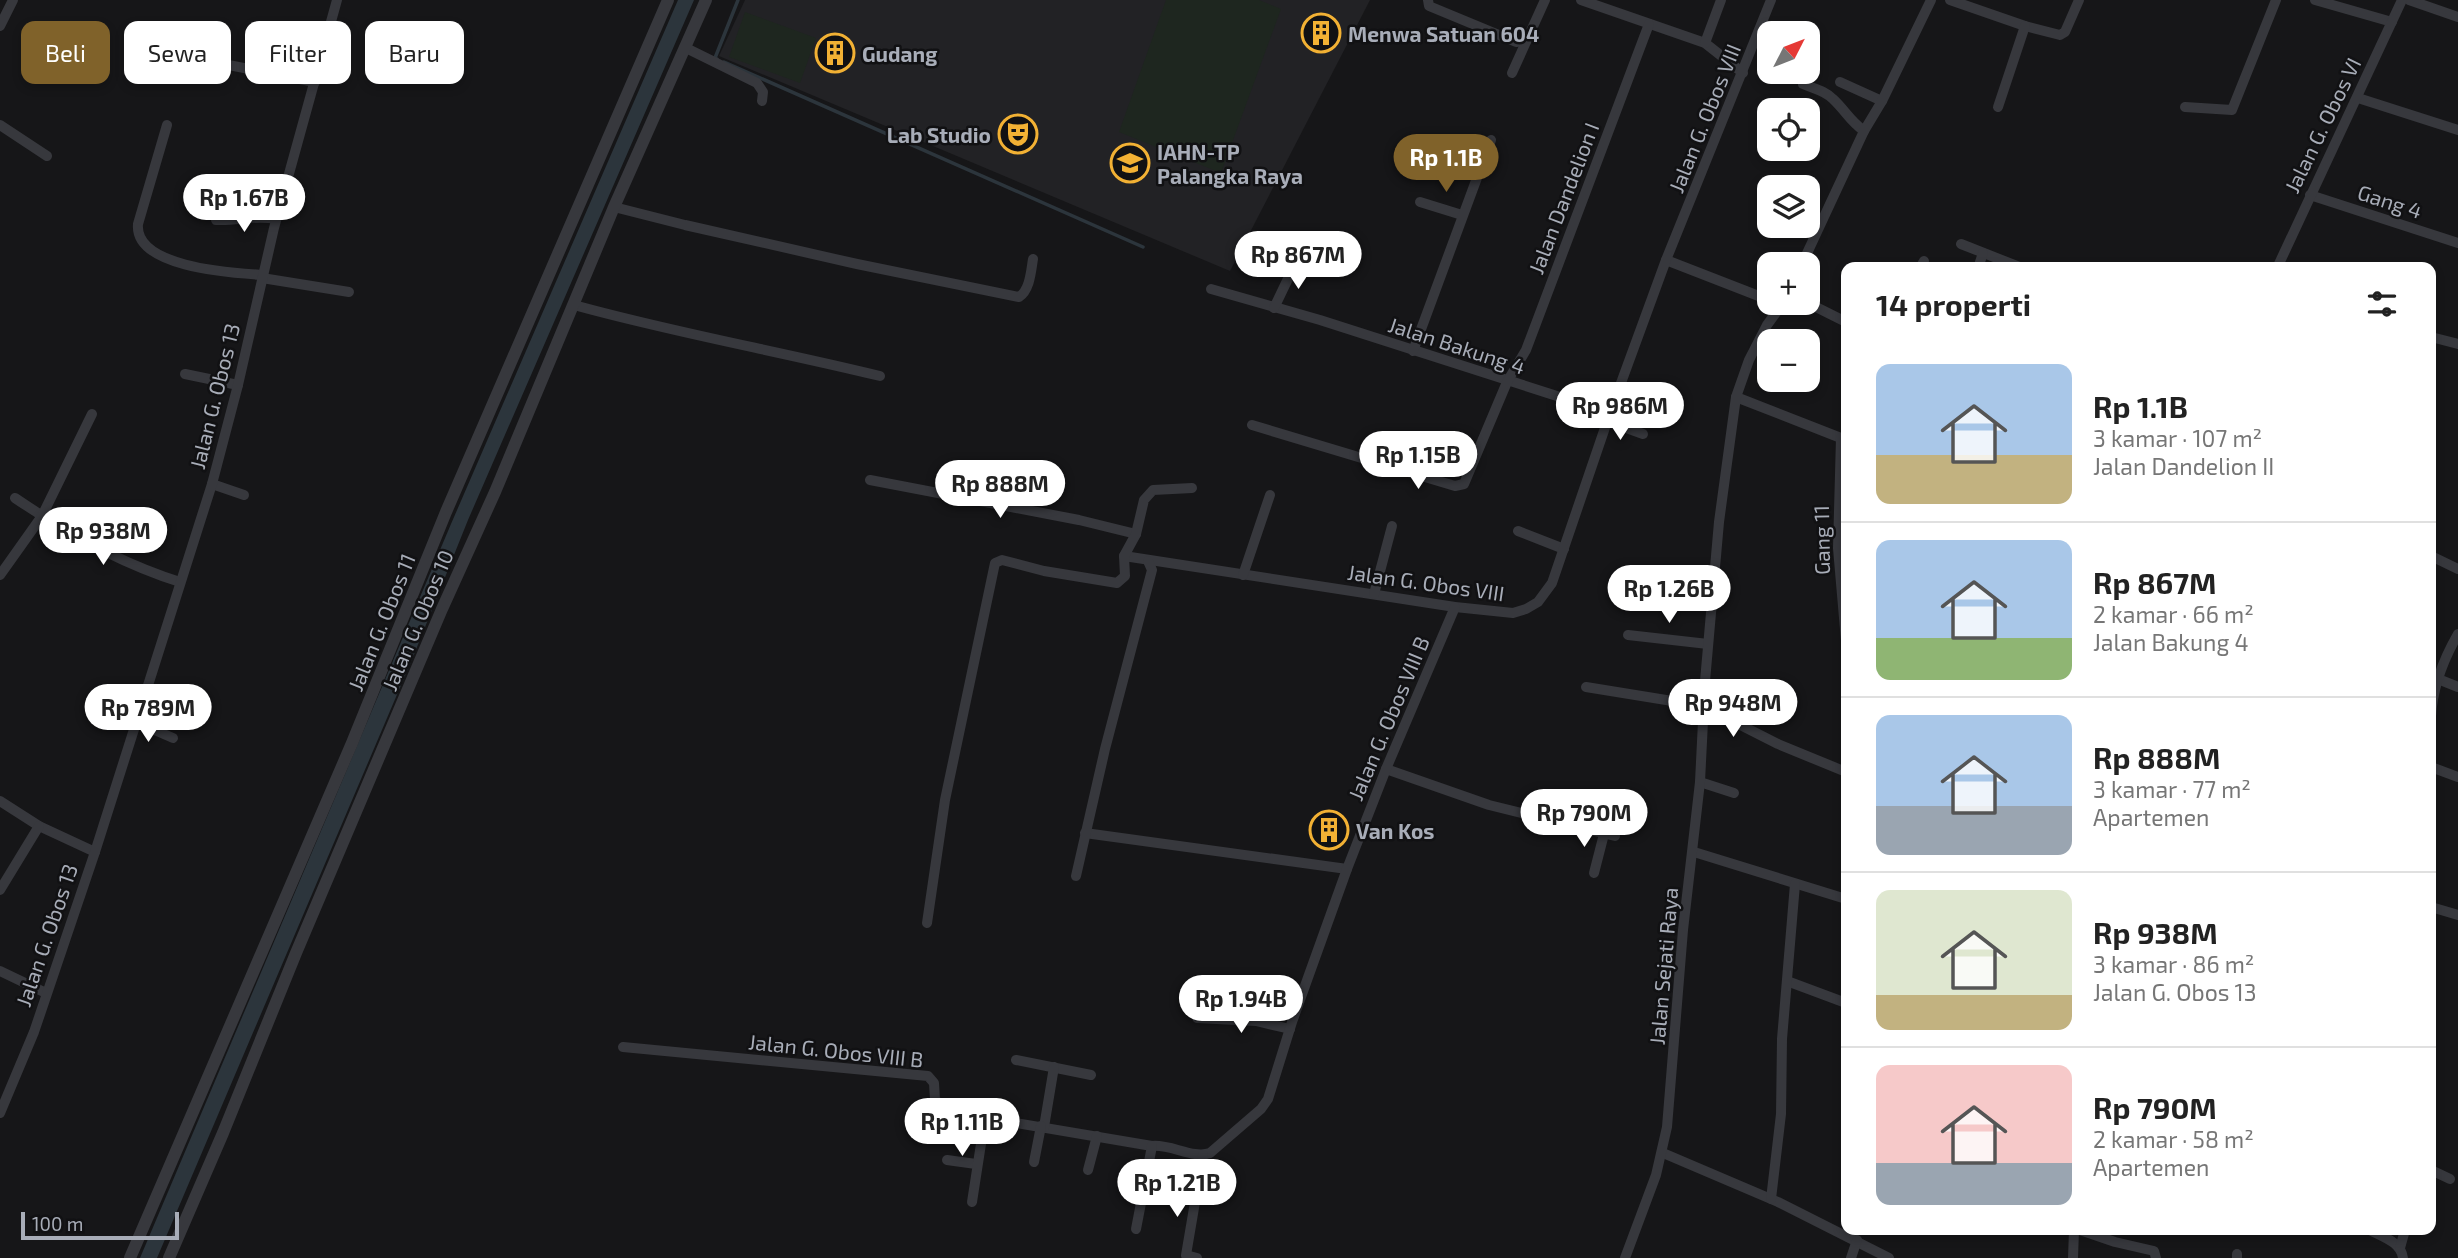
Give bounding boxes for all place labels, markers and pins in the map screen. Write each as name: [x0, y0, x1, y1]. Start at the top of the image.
building icon: Menwa Satuan 604: [1300, 12, 1342, 54]
place label: Menwa Satuan 604: [1348, 21, 1539, 46]
building icon: Gudang: [814, 32, 856, 74]
place label: Gudang: [862, 41, 937, 66]
theatre icon: Lab Studio: [997, 113, 1039, 155]
place label: Lab Studio: [887, 122, 991, 147]
pin: Rp 1.1B: [1381, 134, 1511, 194]
place label: IAHN-TP Palangka Raya: [1157, 139, 1303, 189]
school or university icon: IAHN-TP Palangka Raya: [1109, 142, 1151, 184]
pin: Rp 1.67B: [172, 174, 316, 234]
pin: Rp 867M: [1233, 232, 1363, 291]
pin: Rp 986M: [1555, 382, 1685, 442]
pin: Rp 1.15B: [1346, 432, 1490, 491]
pin: Rp 888M: [935, 461, 1065, 520]
pin: Rp 938M: [38, 508, 168, 567]
pin: Rp 1.26B: [1597, 566, 1741, 625]
pin: Rp 948M: [1668, 680, 1798, 739]
pin: Rp 789M: [83, 684, 213, 744]
pin: Rp 790M: [1519, 790, 1649, 849]
building icon: Van Kos: [1308, 809, 1350, 851]
place label: Van Kos: [1356, 818, 1434, 843]
pin: Rp 1.94B: [1169, 976, 1313, 1035]
pin: Rp 1.11B: [890, 1098, 1034, 1158]
pin: Rp 1.21B: [1105, 1160, 1249, 1219]

